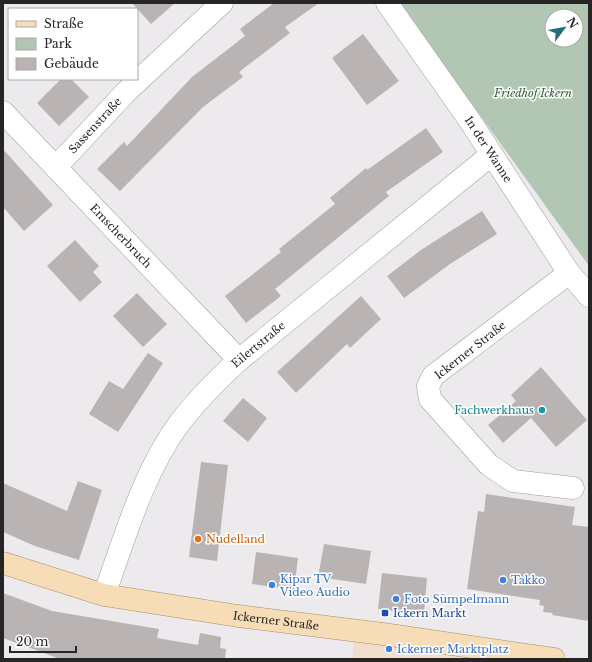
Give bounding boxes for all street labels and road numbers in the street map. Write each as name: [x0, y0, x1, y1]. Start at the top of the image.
street label: Sassenstraße: [65, 94, 124, 156]
street label: In der Wanne: [462, 113, 515, 185]
street label: Emscherbruch: [87, 201, 155, 271]
street label: Eilertstraße: [228, 318, 288, 371]
street label: Ickerner Straße: [432, 318, 508, 382]
street label: Ickerner Straße: [232, 608, 320, 633]

